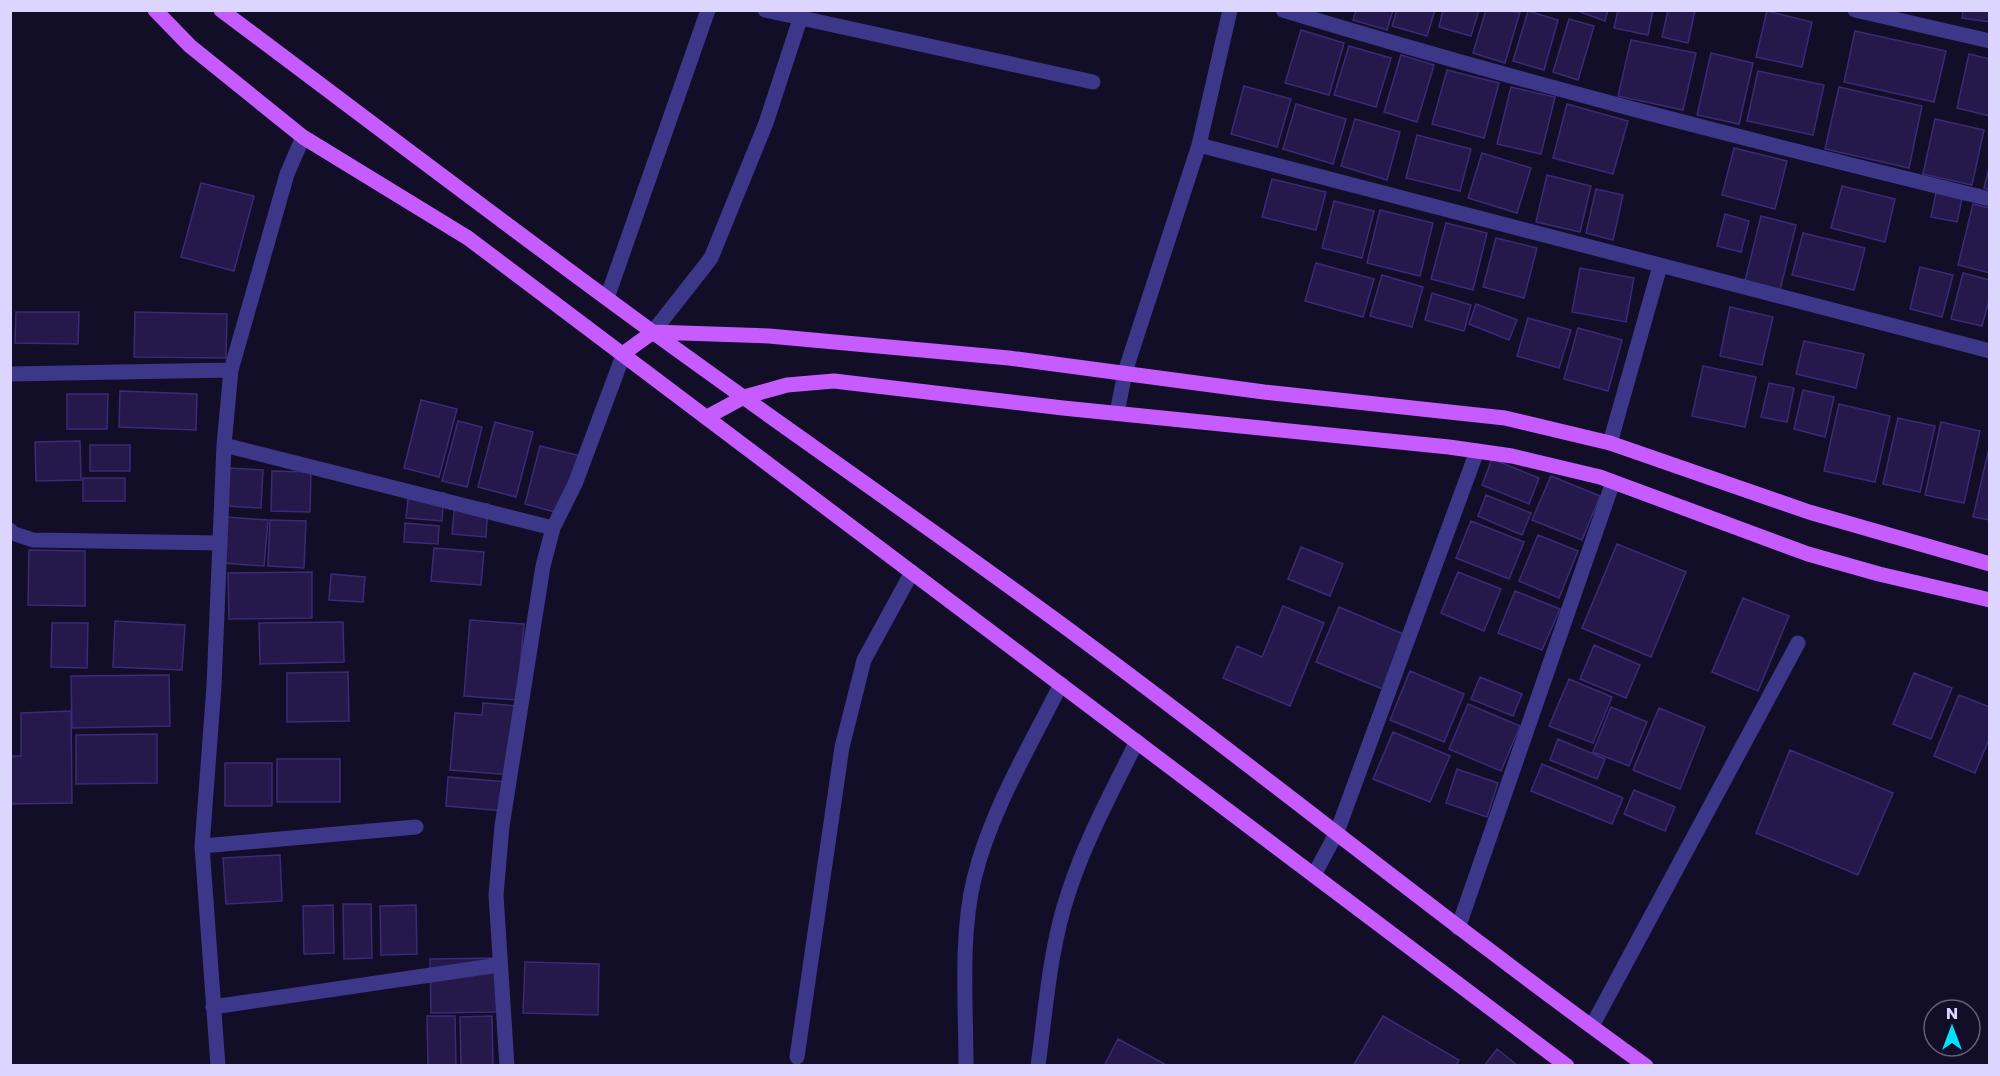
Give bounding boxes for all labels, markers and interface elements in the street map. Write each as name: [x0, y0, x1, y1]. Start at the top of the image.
north arrow: [1922, 998, 1982, 1058]
text: N: [1946, 1002, 1958, 1025]

